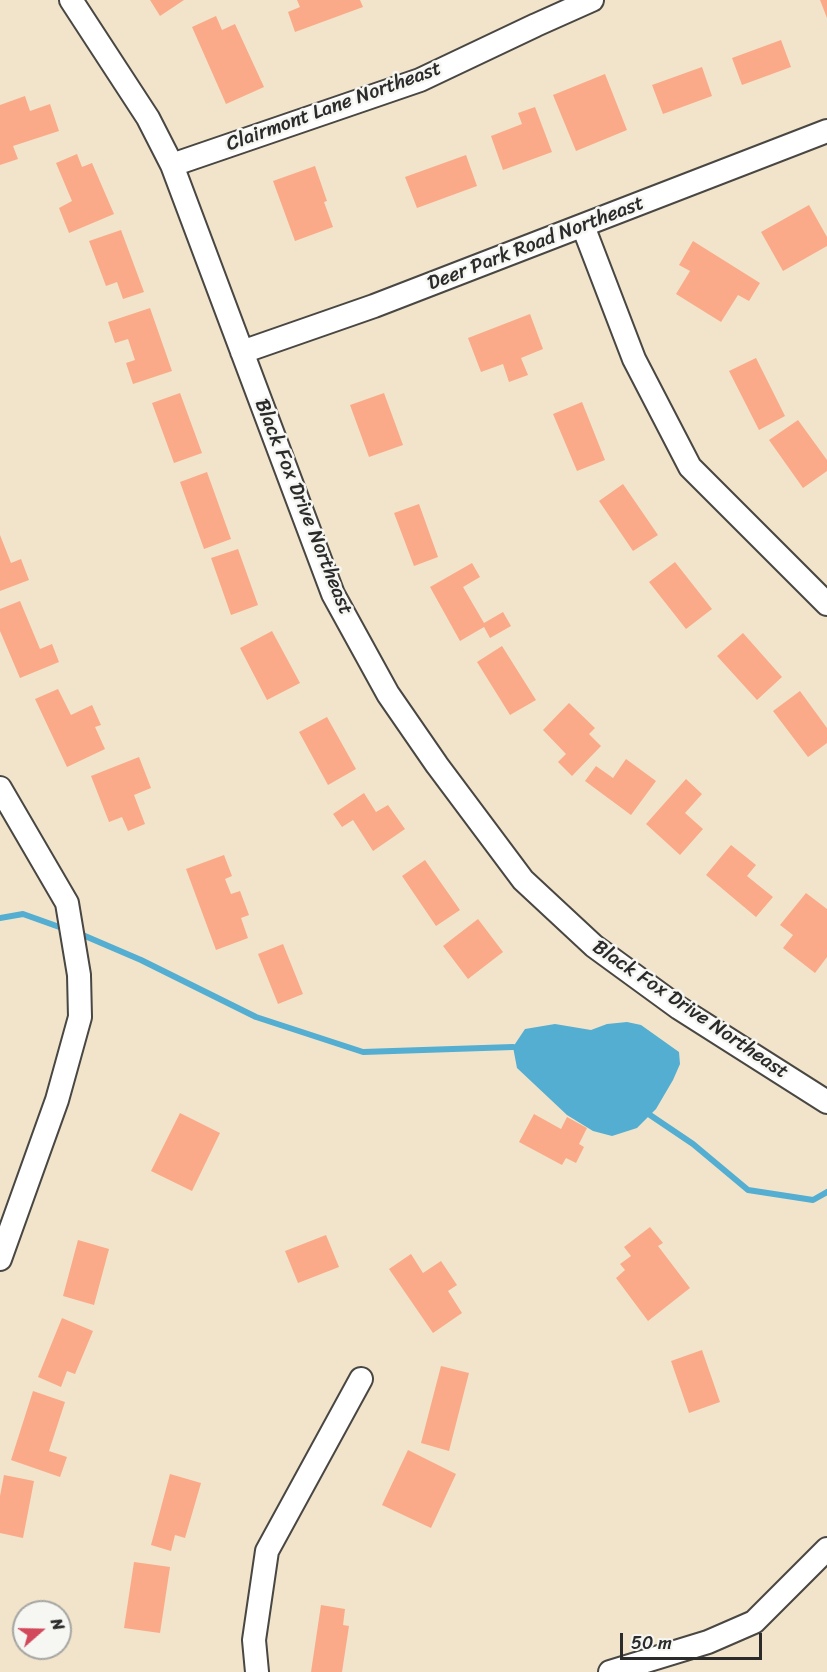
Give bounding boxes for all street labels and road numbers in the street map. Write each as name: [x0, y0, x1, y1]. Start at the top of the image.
street label: Clairmont Lane Northeast: [223, 57, 445, 157]
street label: Deer Park Road Northeast: [424, 192, 648, 296]
street label: Black Fox Drive Northeast: [249, 396, 357, 618]
street label: Black Fox Drive Northeast: [588, 936, 792, 1084]

